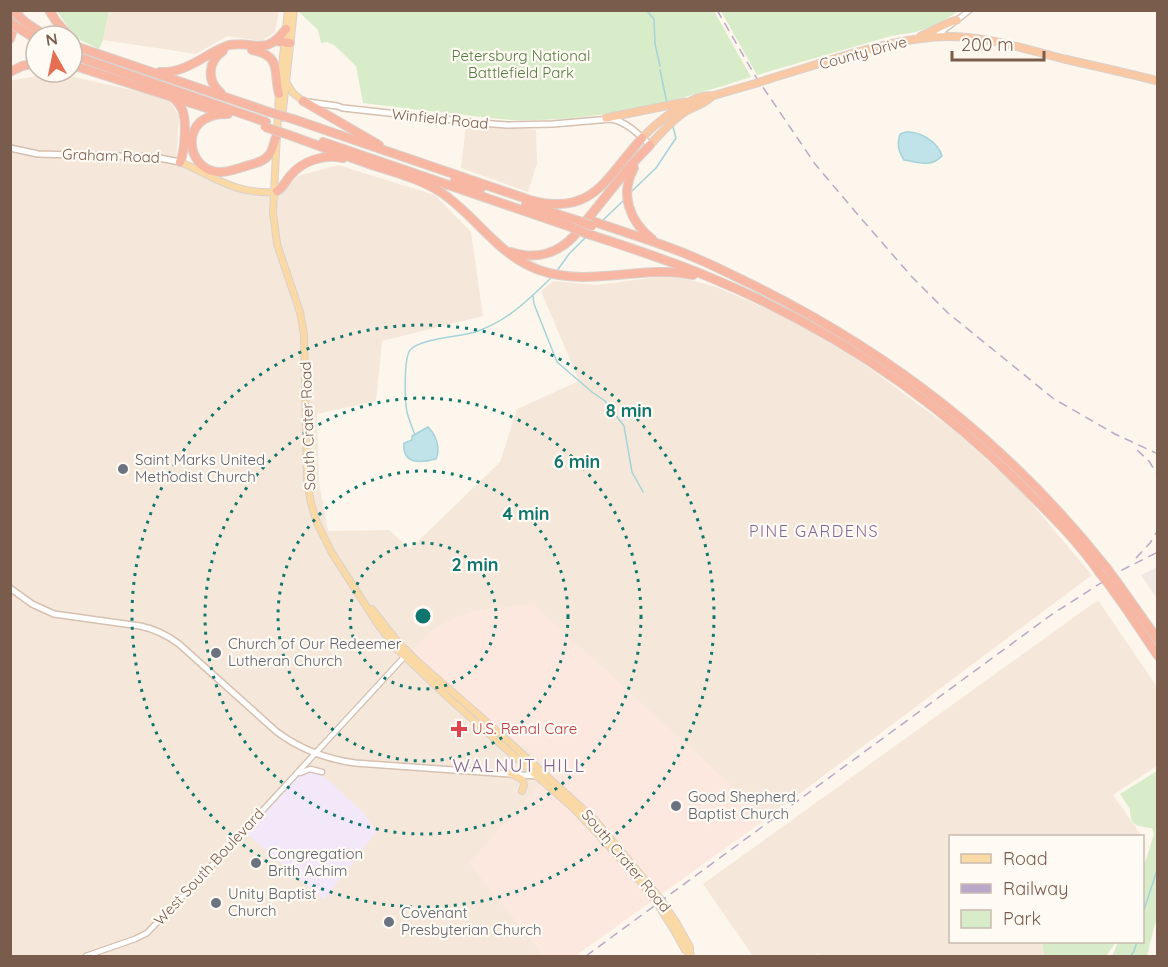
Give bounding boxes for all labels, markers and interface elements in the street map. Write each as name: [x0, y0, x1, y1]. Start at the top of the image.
north arrow: [24, 24, 84, 84]
scale bar: [952, 24, 1044, 62]
text: N: [44, 28, 59, 50]
street label: County Drive: [817, 32, 909, 73]
text: 200 m: [961, 33, 1014, 56]
park label: Petersburg National Battlefield Park: [452, 46, 590, 82]
street label: Winfield Road: [391, 104, 489, 133]
street label: Graham Road: [62, 144, 160, 167]
street label: South Crater Road: [296, 361, 319, 491]
text: 8 min: [606, 399, 652, 422]
place label: Saint Marks United Methodist Church: [135, 450, 265, 486]
text: 6 min: [554, 450, 600, 473]
marker: Saint Marks United Methodist Church: [116, 462, 130, 476]
text: 4 min: [502, 502, 550, 525]
district label: PINE GARDENS: [749, 521, 879, 541]
text: 2 min: [452, 553, 498, 576]
centre of rings: [413, 606, 433, 626]
place label: Church of Our Redeemer Lutheran Church: [228, 634, 402, 670]
marker: Church of Our Redeemer Lutheran Church: [209, 646, 223, 660]
place label: U.S. Renal Care: [472, 719, 577, 738]
marker: U.S. Renal Care: [450, 720, 468, 738]
district label: WALNUT HILL: [452, 754, 586, 777]
place label: Good Shepherd Baptist Church: [688, 787, 796, 823]
marker: Good Shepherd Baptist Church: [669, 799, 683, 813]
street label: West South Boulevard: [149, 804, 268, 929]
street label: South Crater Road: [578, 805, 675, 916]
legend: [949, 835, 1144, 943]
place label: Congregation Brith Achim: [268, 844, 363, 880]
text: Road: [1003, 847, 1048, 870]
marker: Congregation Brith Achim: [249, 856, 263, 870]
text: Railway: [1003, 877, 1069, 900]
place label: Unity Baptist Church: [228, 884, 317, 920]
marker: Unity Baptist Church: [209, 896, 223, 910]
place label: Covenant Presbyterian Church: [401, 903, 541, 939]
text: Park: [1003, 907, 1041, 930]
marker: Covenant Presbyterian Church: [382, 915, 396, 929]

